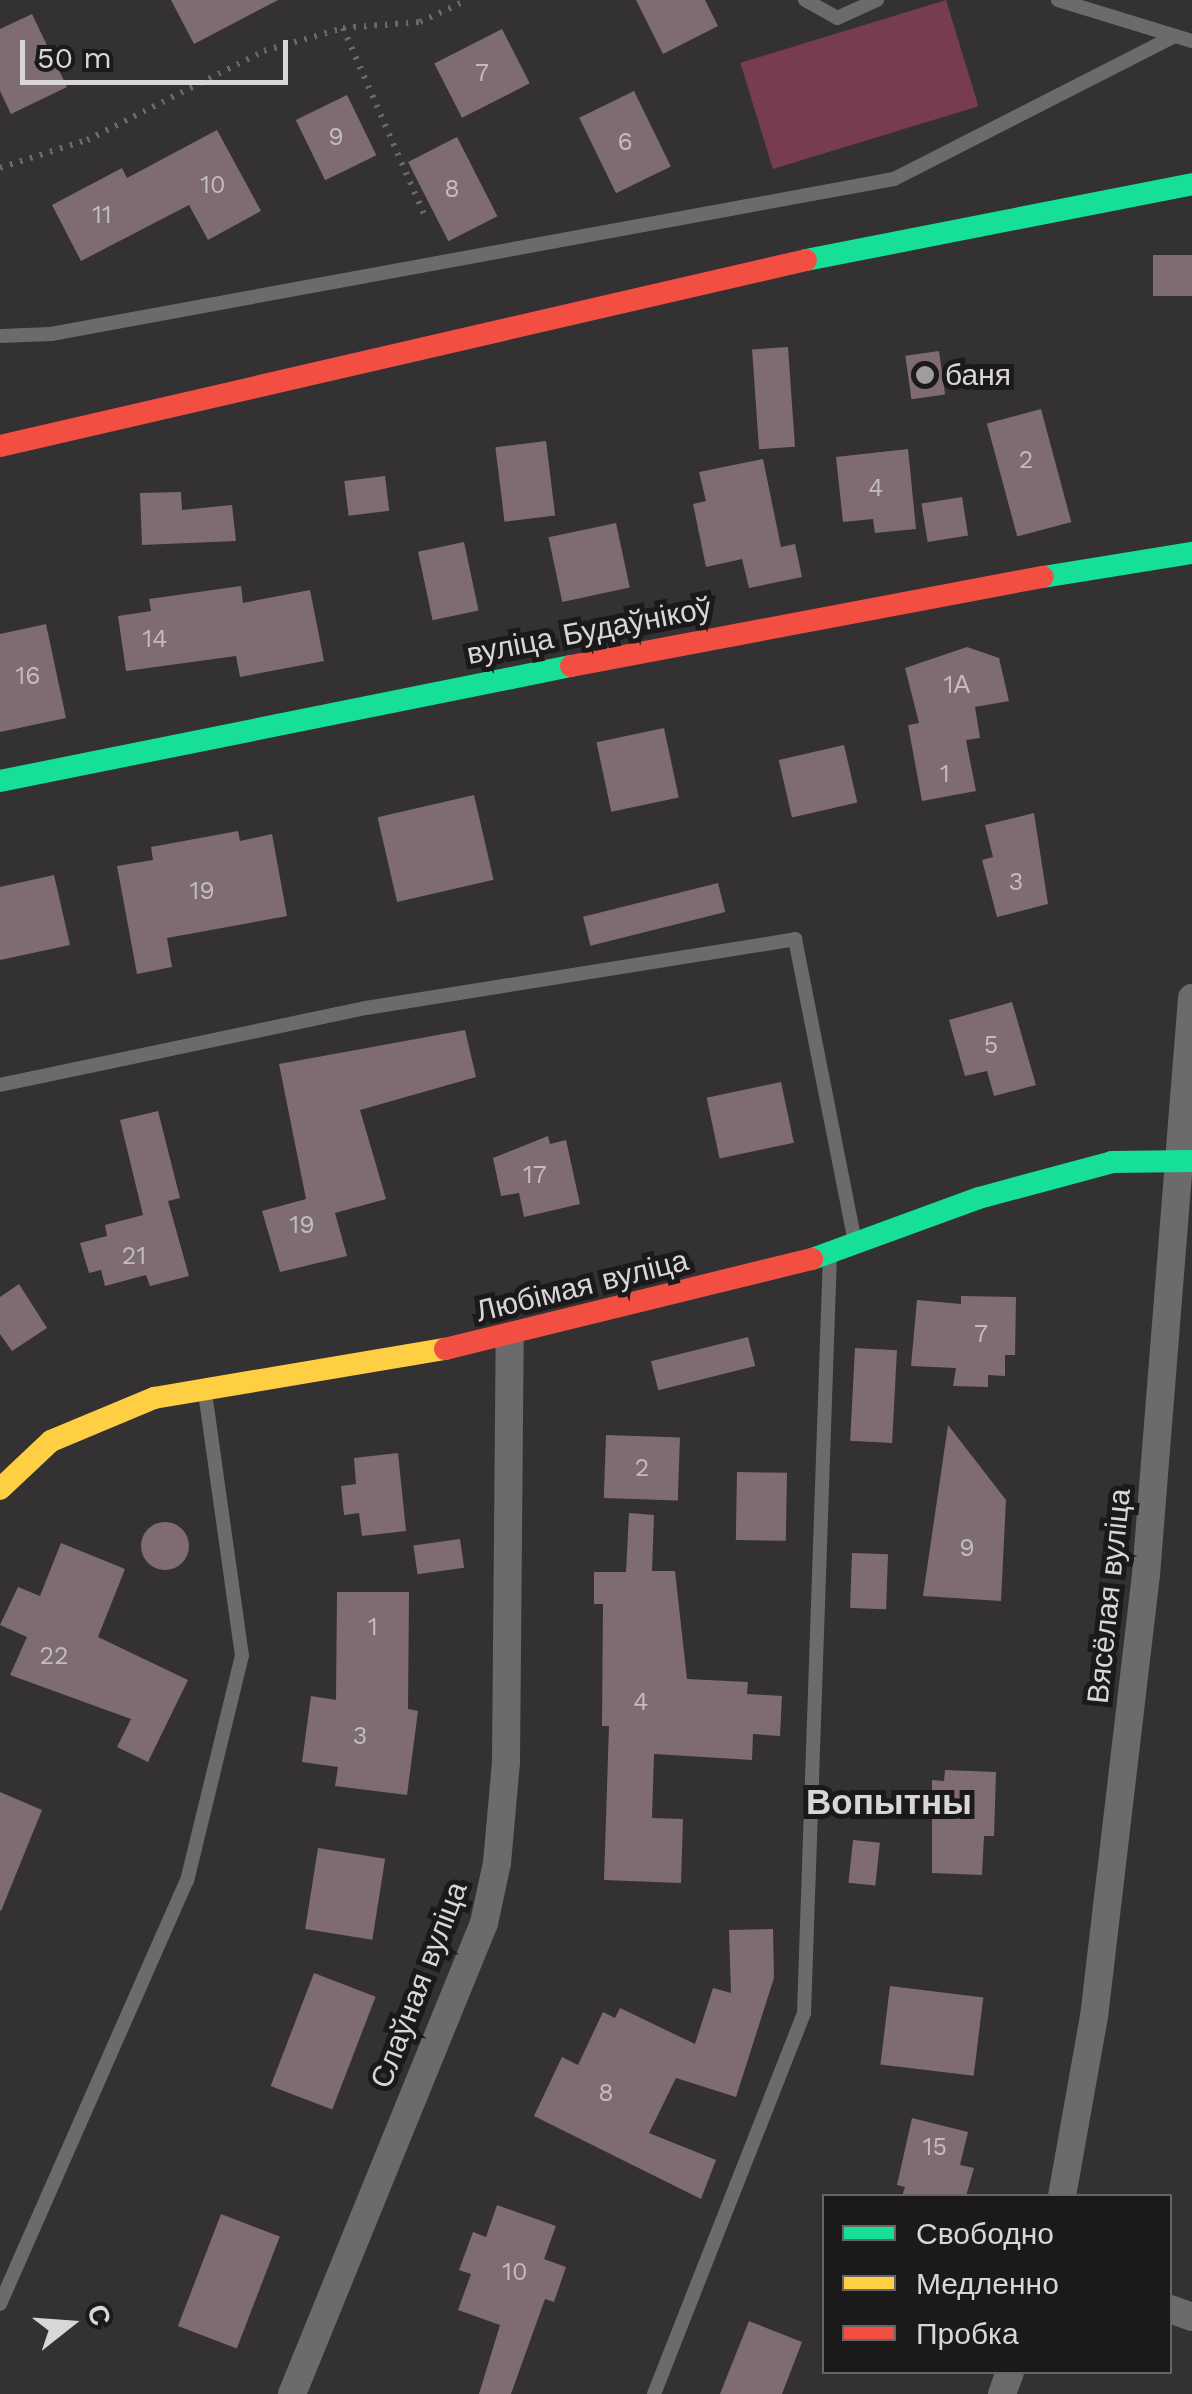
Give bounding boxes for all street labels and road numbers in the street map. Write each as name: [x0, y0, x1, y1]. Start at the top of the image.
street label: вуліца Будаўнікоў: [464, 590, 714, 672]
street label: Любімая вуліца: [472, 1242, 692, 1330]
street label: Вясёлая вуліца: [1080, 1487, 1138, 1705]
street label: Слаўная вуліца: [363, 1877, 475, 2093]

